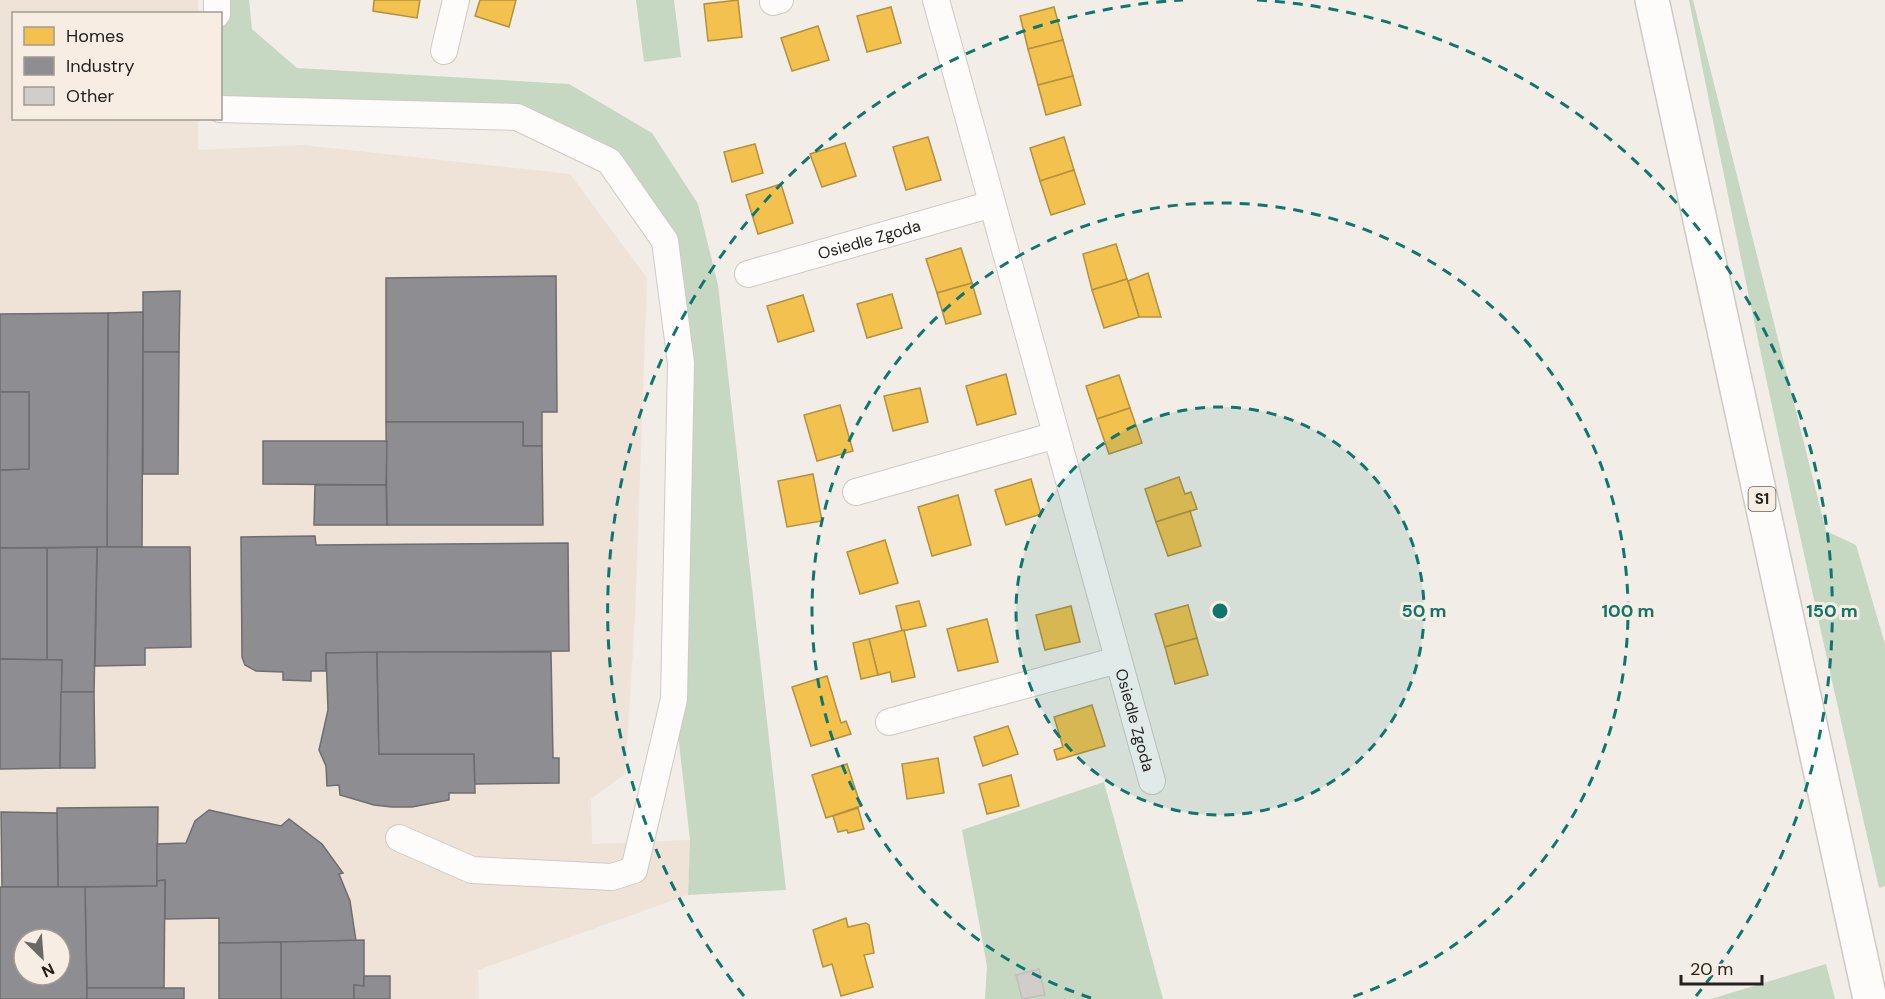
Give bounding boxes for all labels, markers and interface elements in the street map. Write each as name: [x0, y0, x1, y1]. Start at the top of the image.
legend: [12, 12, 222, 120]
text: Homes: [66, 24, 124, 48]
text: Industry: [66, 54, 135, 78]
text: Other: [66, 84, 115, 108]
street label: Osiedle Zgoda: [815, 215, 923, 264]
road number: S1: [1748, 487, 1776, 511]
text: 50 m: [1401, 599, 1447, 623]
text: 100 m: [1601, 599, 1655, 623]
text: 150 m: [1806, 599, 1858, 623]
centre of rings: [1210, 601, 1230, 621]
street label: Osiedle Zgoda: [1111, 666, 1159, 774]
north arrow: [12, 927, 72, 987]
scale bar: [1681, 948, 1762, 986]
text: 20 m: [1690, 957, 1733, 981]
text: N: [38, 958, 58, 982]

